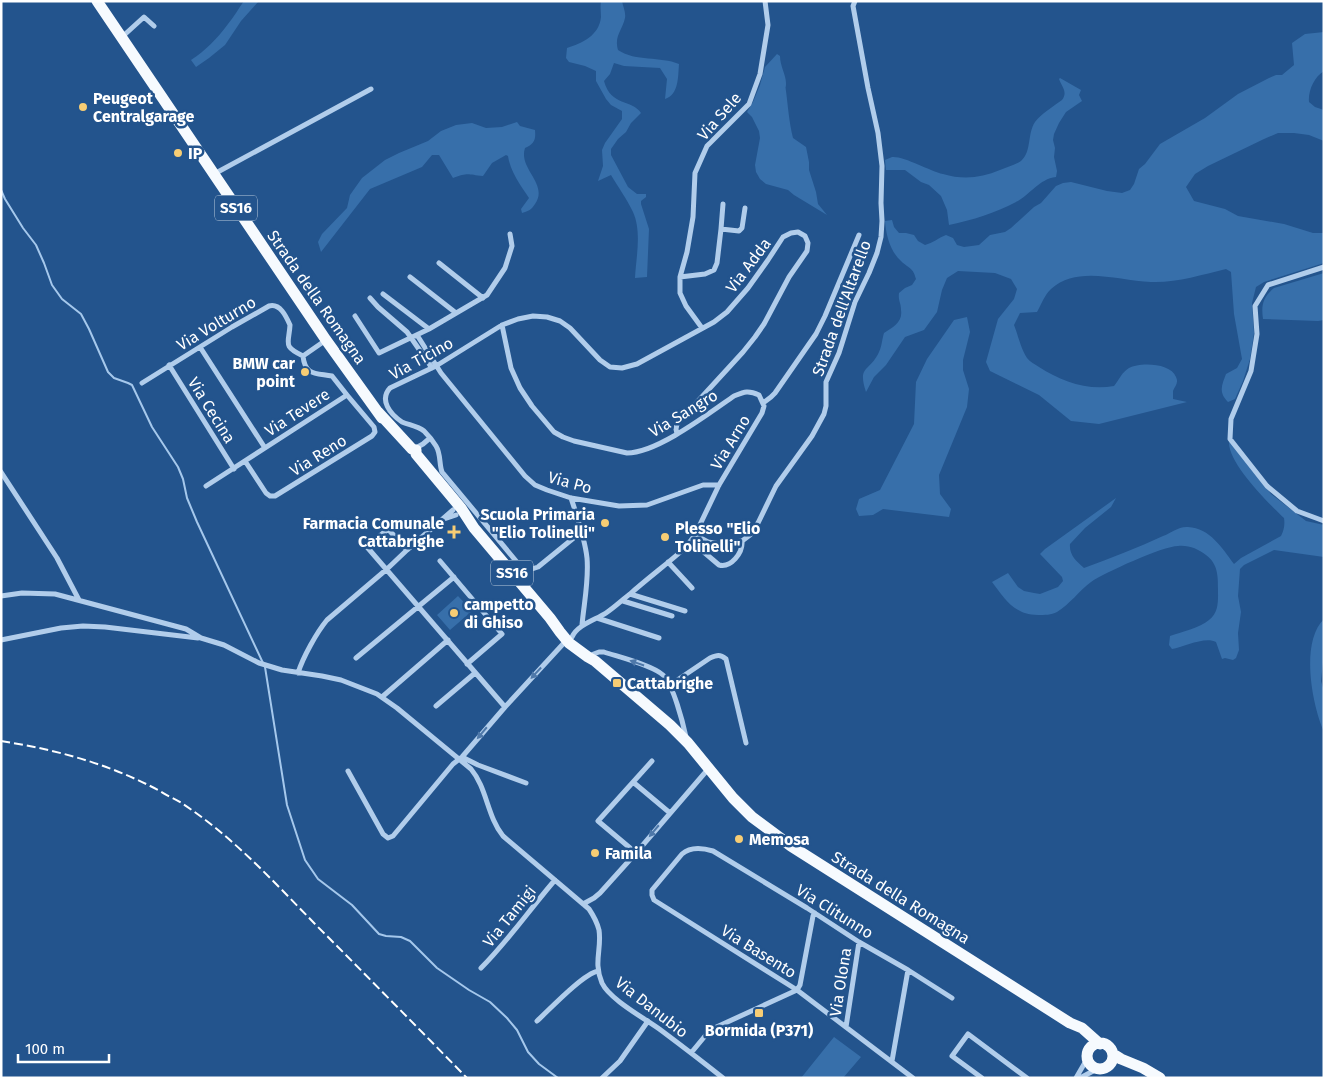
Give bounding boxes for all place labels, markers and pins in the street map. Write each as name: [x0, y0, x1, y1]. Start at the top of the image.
place label: Peugeot Centralgarage: [93, 89, 194, 126]
marker: Peugeot Centralgarage: [77, 101, 89, 113]
place label: IP: [188, 144, 203, 163]
marker: IP: [172, 147, 184, 159]
place label: BMW car point: [233, 354, 296, 391]
marker: BMW car point: [299, 366, 311, 378]
place label: Scuola Primaria "Elio Tolinelli": [480, 505, 595, 542]
place label: Farmacia Comunale Cattabrighe: [303, 514, 444, 551]
marker: Scuola Primaria "Elio Tolinelli": [599, 517, 611, 529]
place label: Plesso "Elio Tolinelli": [675, 519, 760, 556]
marker: Farmacia Comunale Cattabrighe: [448, 526, 460, 538]
marker: Plesso "Elio Tolinelli": [659, 531, 671, 543]
place label: campetto di Ghiso: [464, 595, 534, 632]
marker: campetto di Ghiso: [448, 607, 460, 619]
place label: Cattabrighe: [627, 674, 713, 693]
marker: Cattabrighe: [611, 677, 623, 689]
place label: Memosa: [749, 830, 810, 849]
marker: Memosa: [733, 833, 745, 845]
place label: Famila: [605, 844, 652, 863]
marker: Famila: [589, 847, 601, 859]
marker: Bormida (P371): [753, 1007, 765, 1019]
place label: Bormida (P371): [705, 1021, 813, 1040]

